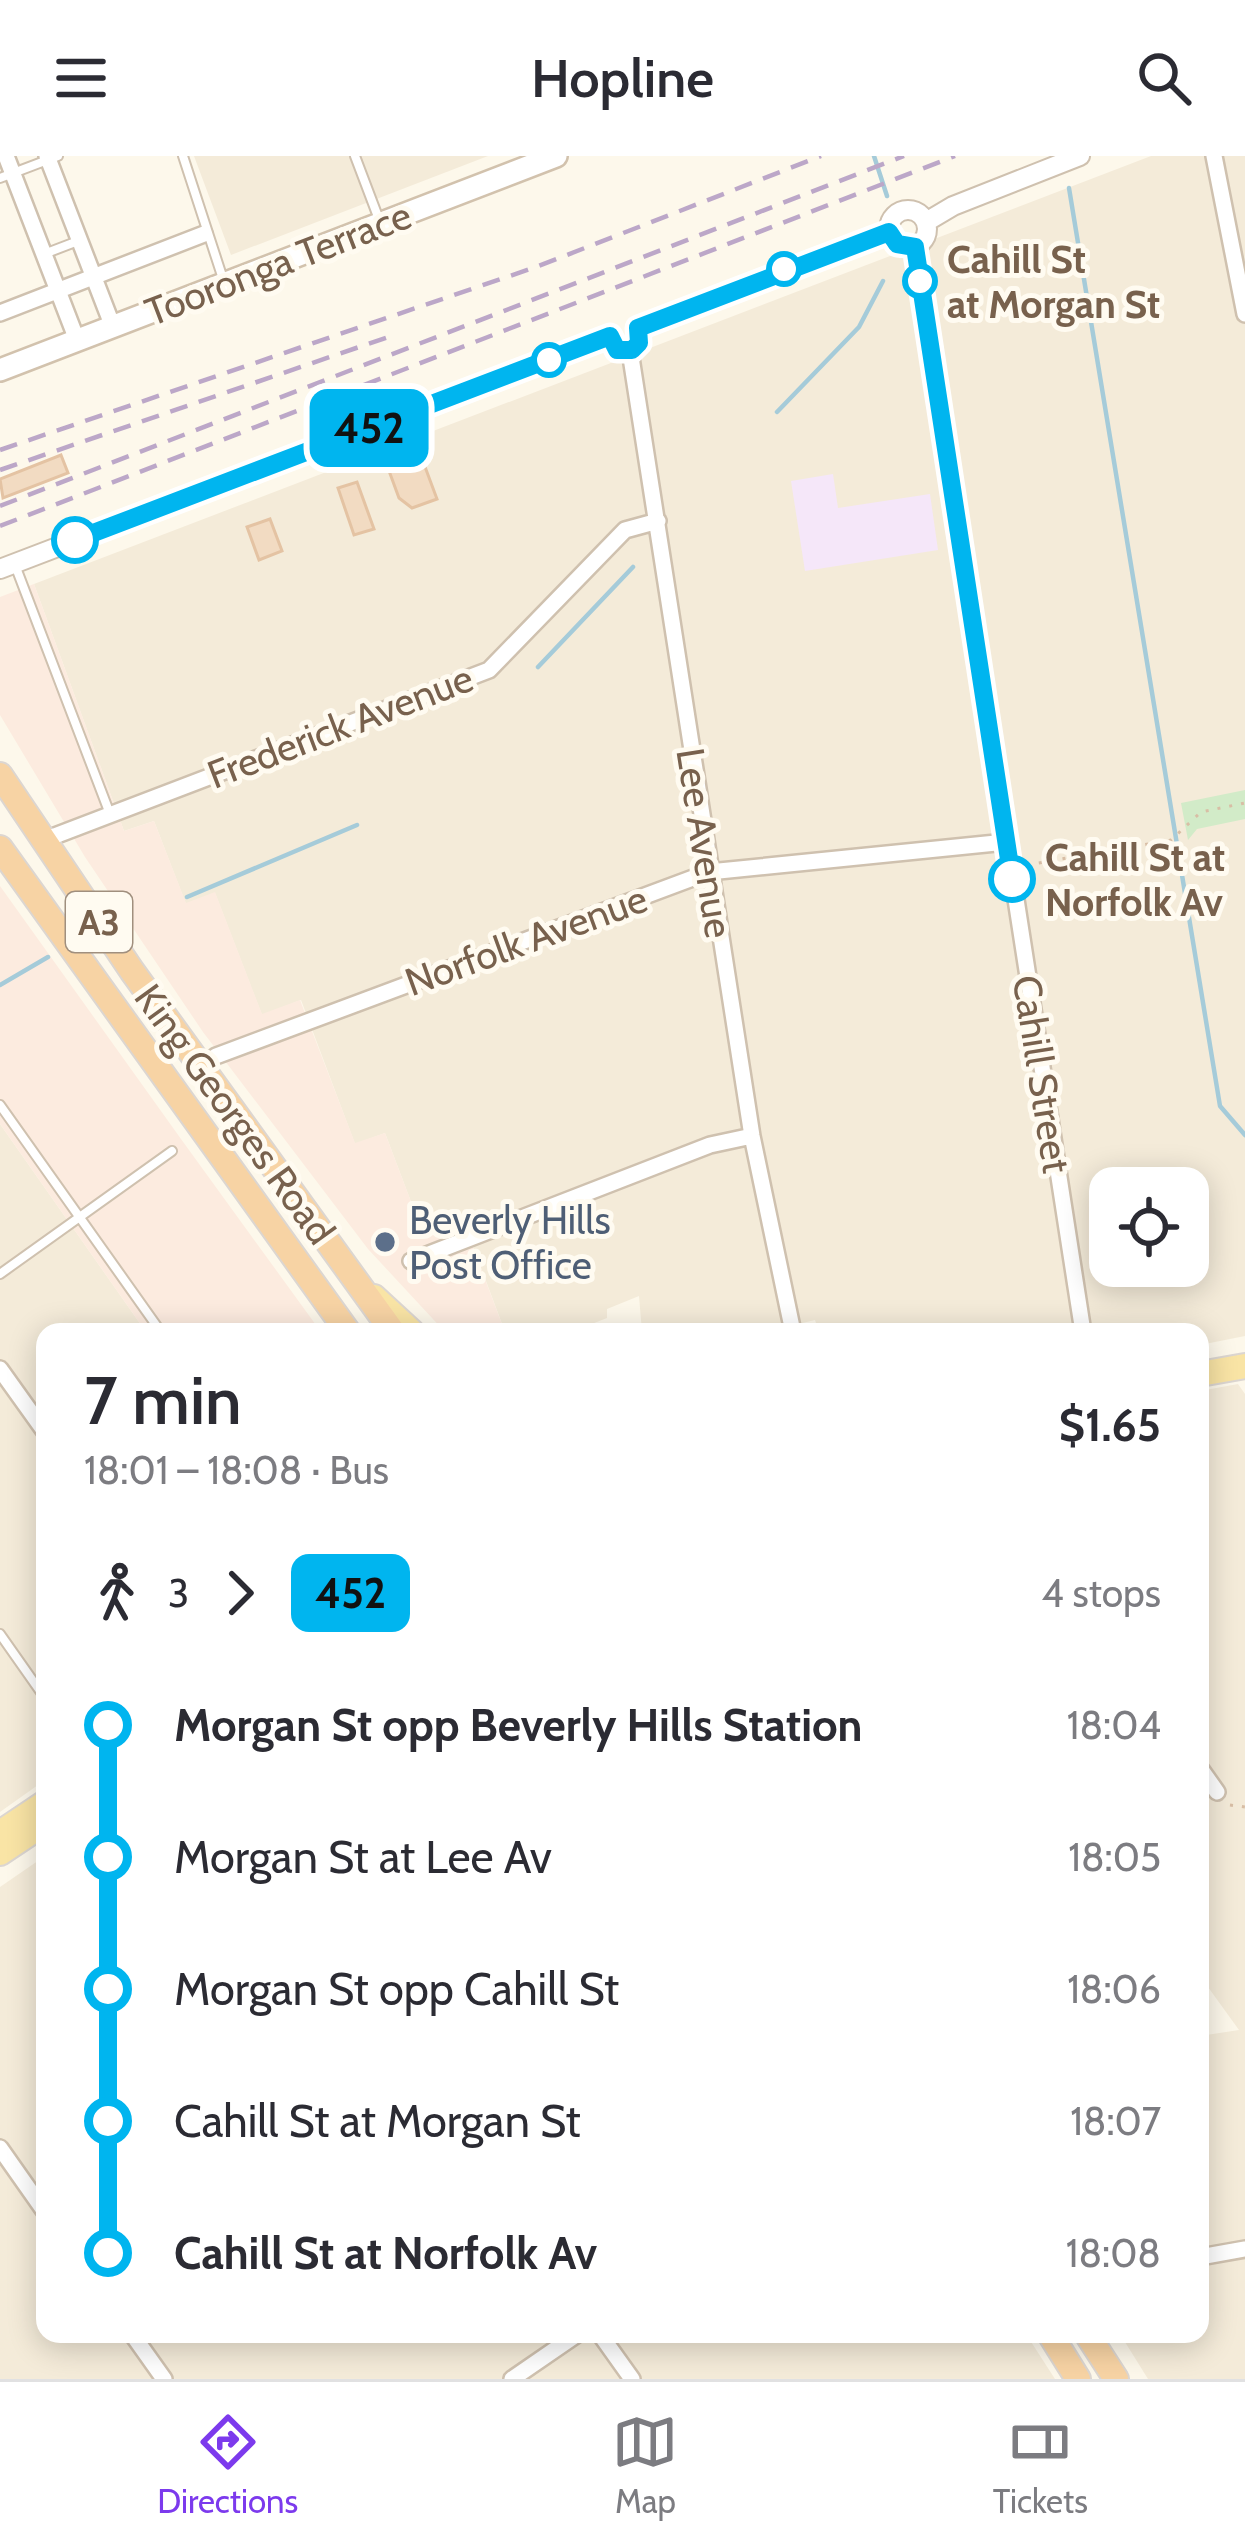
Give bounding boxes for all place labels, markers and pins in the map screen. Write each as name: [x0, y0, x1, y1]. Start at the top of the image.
place label: Cahill St at Morgan St: [947, 235, 1160, 328]
unlabelled marker: [768, 253, 800, 285]
marker: Cahill St at Morgan St: [904, 265, 936, 297]
unlabelled marker: [533, 344, 565, 376]
unlabelled marker: [53, 518, 97, 562]
place label: Cahill St at Norfolk Av: [1045, 833, 1225, 926]
marker: Cahill St at Norfolk Av: [990, 857, 1034, 901]
place label: Beverly Hills Post Office: [409, 1196, 611, 1289]
marker: Beverly Hills Post Office: [372, 1229, 398, 1255]

